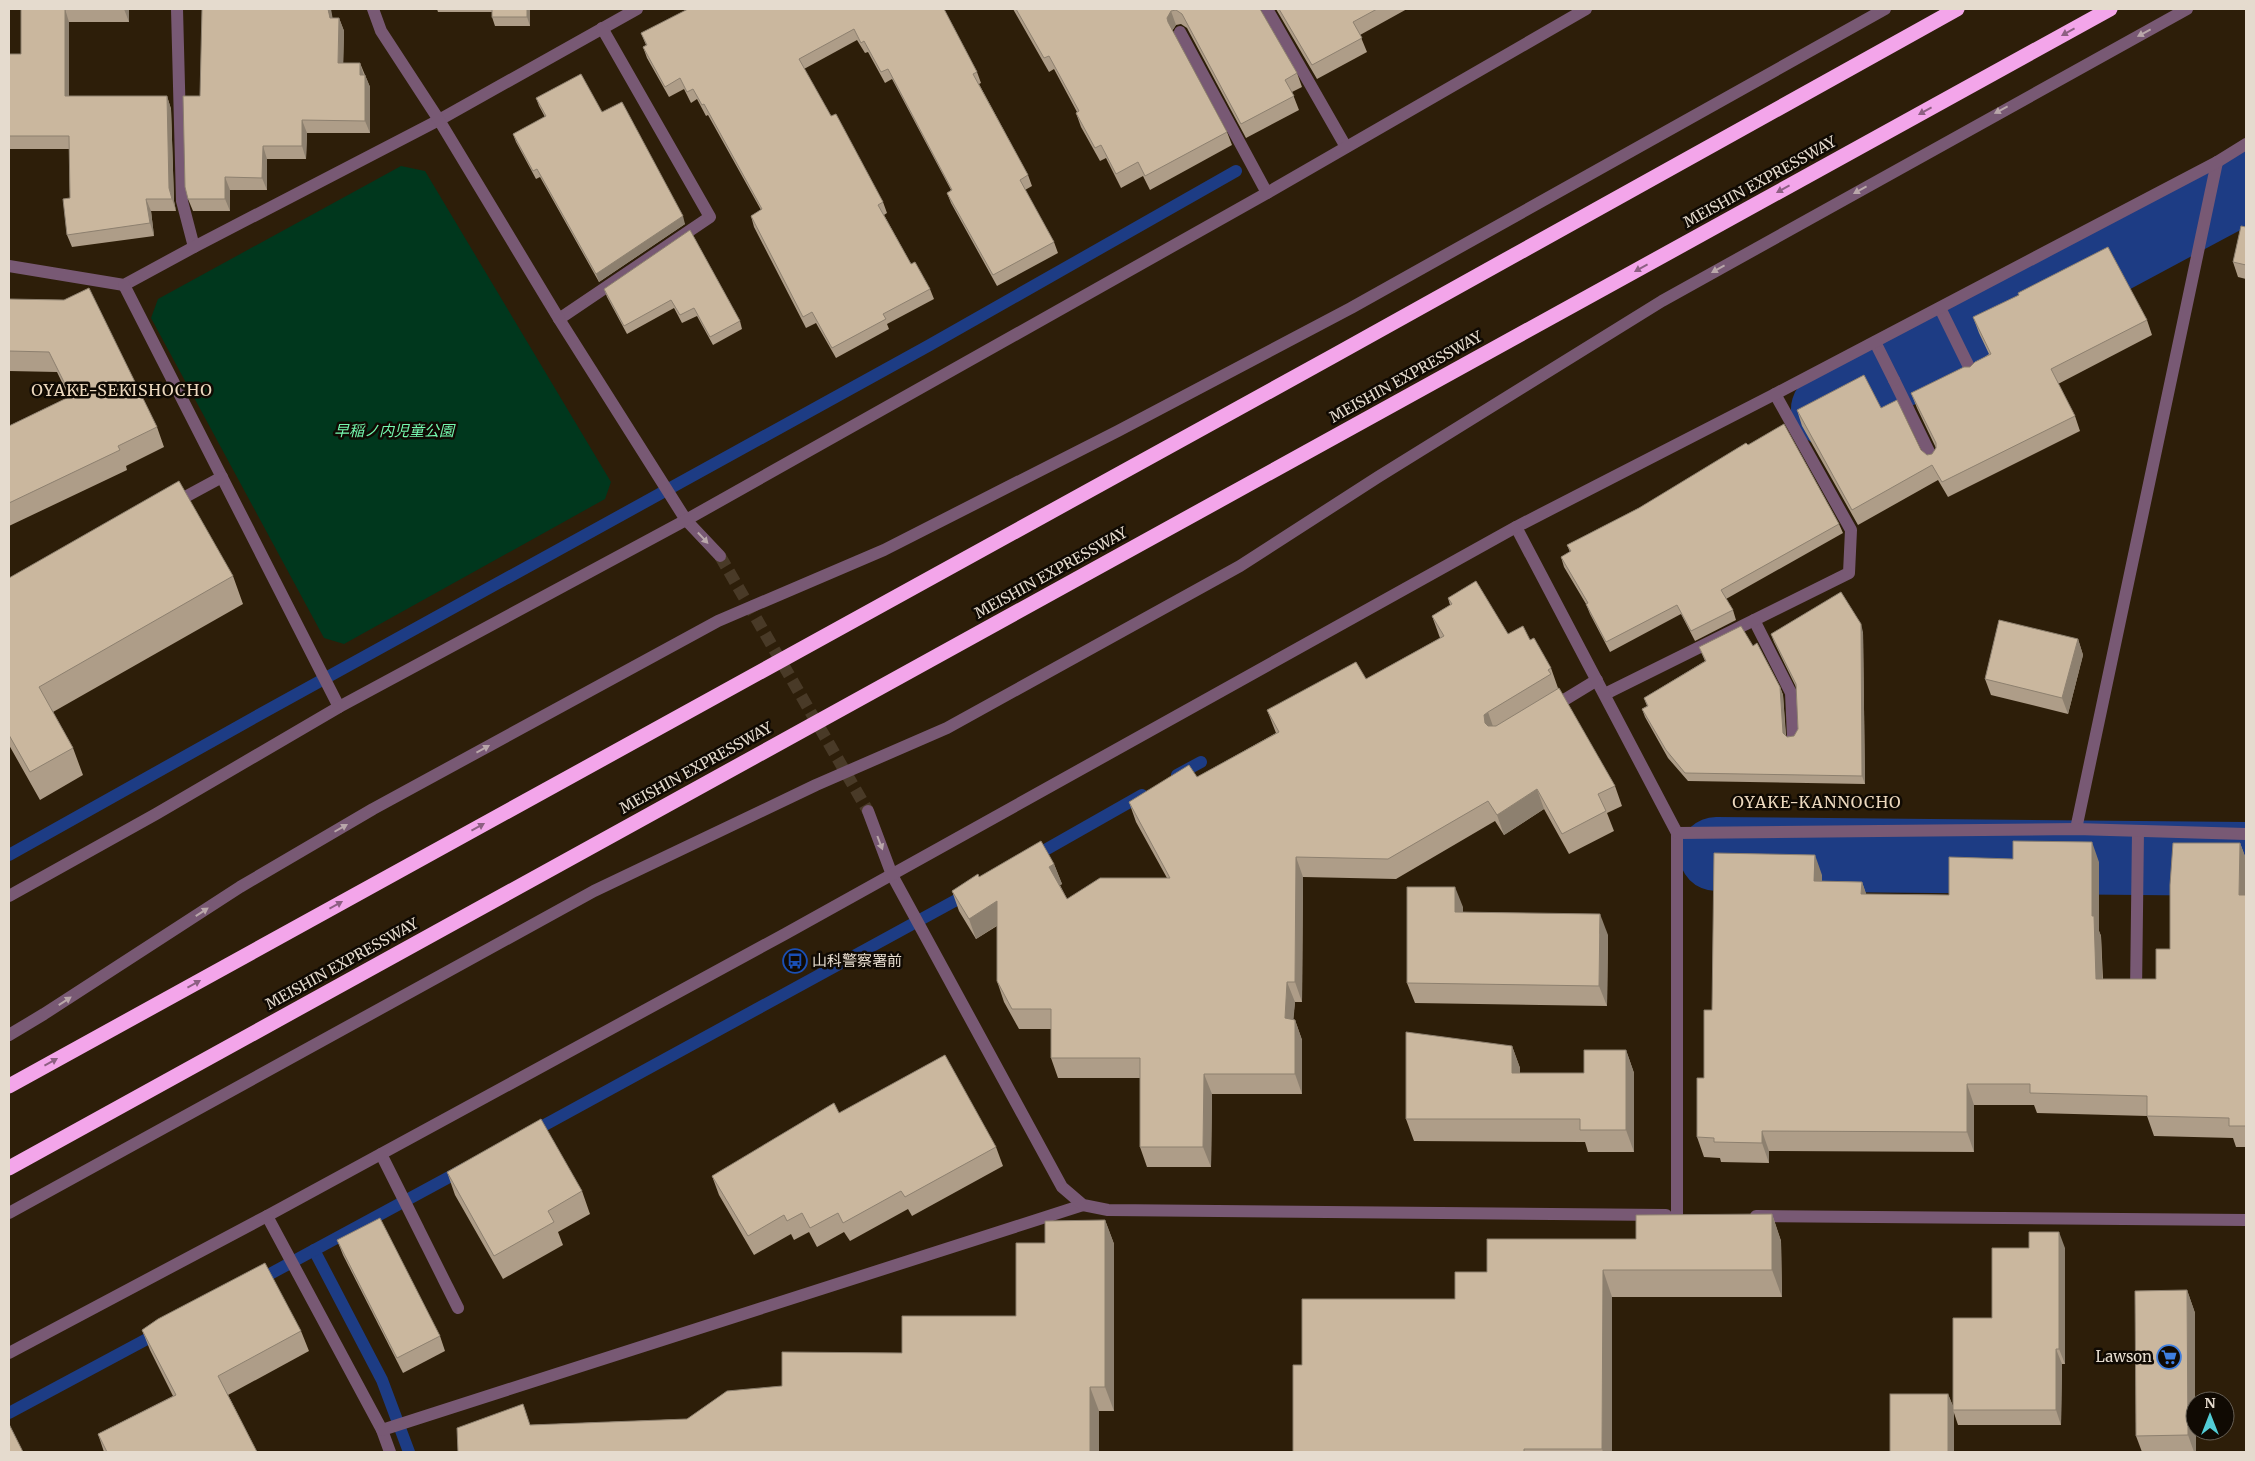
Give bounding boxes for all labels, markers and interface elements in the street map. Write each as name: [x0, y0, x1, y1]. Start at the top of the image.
one-way arrow: [2061, 28, 2074, 37]
one-way arrow: [2137, 29, 2152, 37]
one-way arrow: [1995, 106, 2008, 115]
one-way arrow: [1918, 107, 1933, 115]
street label: MEISHIN EXPRESSWAY: [1680, 131, 1840, 232]
one-way arrow: [1776, 185, 1790, 193]
one-way arrow: [1853, 185, 1866, 194]
one-way arrow: [1634, 263, 1647, 272]
one-way arrow: [1711, 265, 1725, 274]
street label: MEISHIN EXPRESSWAY: [1326, 326, 1486, 427]
district label: OYAKE-SEKISHOCHO: [31, 380, 213, 400]
park label: 早稲ノ内児童公園: [334, 421, 456, 440]
street label: MEISHIN EXPRESSWAY: [971, 522, 1131, 623]
one-way arrow: [697, 531, 709, 543]
street label: MEISHIN EXPRESSWAY: [616, 717, 776, 818]
one-way arrow: [476, 745, 490, 753]
district label: OYAKE-KANNOCHO: [1732, 792, 1902, 812]
one-way arrow: [472, 822, 485, 831]
one-way arrow: [333, 824, 348, 832]
one-way arrow: [876, 836, 884, 851]
one-way arrow: [329, 901, 343, 909]
one-way arrow: [195, 907, 208, 917]
street label: MEISHIN EXPRESSWAY: [262, 913, 422, 1014]
bus stop icon: 山科警察署前: [782, 948, 808, 974]
place label: 山科警察署前: [812, 951, 902, 970]
one-way arrow: [187, 979, 200, 988]
one-way arrow: [59, 996, 72, 1005]
one-way arrow: [44, 1058, 59, 1066]
supermarket icon: Lawson: [2156, 1344, 2182, 1370]
place label: Lawson: [2095, 1347, 2152, 1366]
north arrow: [2185, 1391, 2235, 1441]
text: N: [2204, 1394, 2216, 1412]

